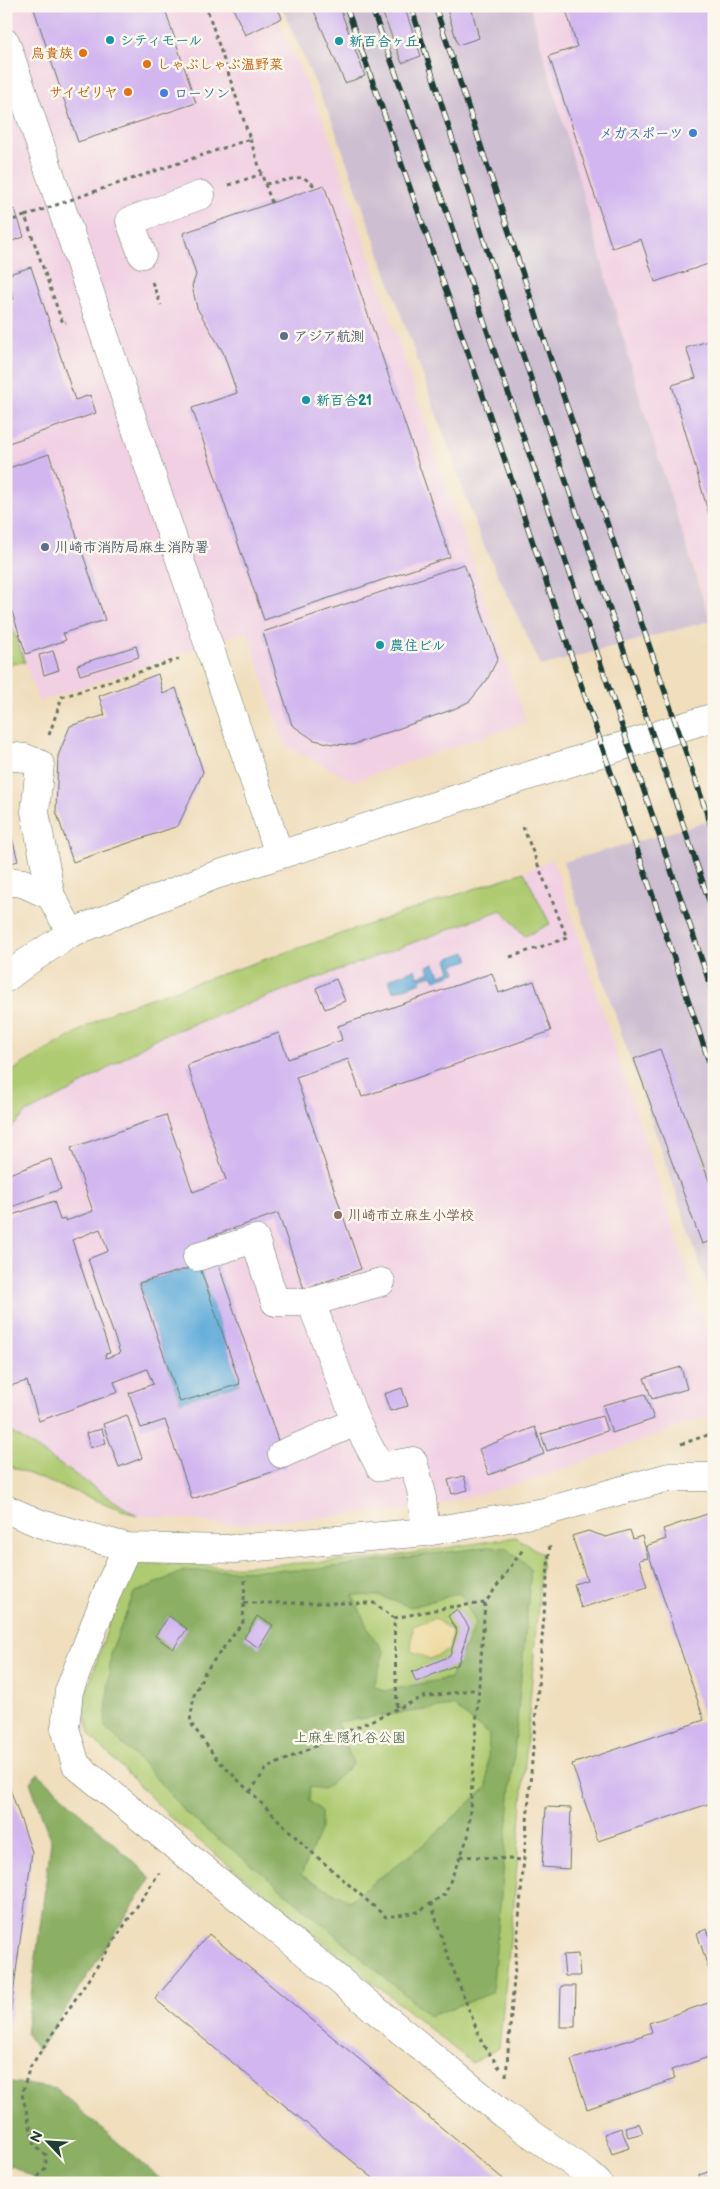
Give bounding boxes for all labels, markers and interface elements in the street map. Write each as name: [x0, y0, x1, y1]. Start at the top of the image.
place label: シティモール: [120, 32, 203, 49]
place label: 新百合ヶ丘: [349, 33, 419, 50]
marker: シティモール: [104, 34, 116, 46]
marker: 新百合ヶ丘: [333, 35, 345, 47]
place label: 鳥貴族: [31, 45, 73, 62]
marker: 鳥貴族: [77, 47, 89, 59]
place label: しゃぶしゃぶ温野菜: [157, 56, 283, 73]
marker: しゃぶしゃぶ温野菜: [141, 58, 153, 70]
place label: サイゼリヤ: [49, 84, 118, 101]
place label: ローソン: [174, 85, 230, 102]
marker: サイゼリヤ: [122, 86, 134, 98]
marker: ローソン: [158, 87, 170, 99]
place label: メガスポーツ: [599, 125, 683, 142]
marker: メガスポーツ: [687, 127, 699, 139]
place label: アジア航測: [294, 328, 365, 345]
marker: アジア航測: [278, 330, 290, 342]
place label: 新百合21: [316, 392, 372, 409]
marker: 新百合21: [300, 394, 312, 406]
place label: 川崎市消防局麻生消防署: [55, 539, 209, 556]
marker: 川崎市消防局麻生消防署: [39, 541, 51, 553]
place label: 農住ビル: [390, 637, 446, 654]
marker: 農住ビル: [374, 639, 386, 651]
place label: 川崎市立麻生小学校: [348, 1207, 474, 1224]
marker: 川崎市立麻生小学校: [332, 1209, 344, 1221]
park label: 上麻生隠れ谷公園: [294, 1729, 406, 1746]
north arrow: [22, 2116, 72, 2166]
text: N: [27, 2128, 47, 2145]

